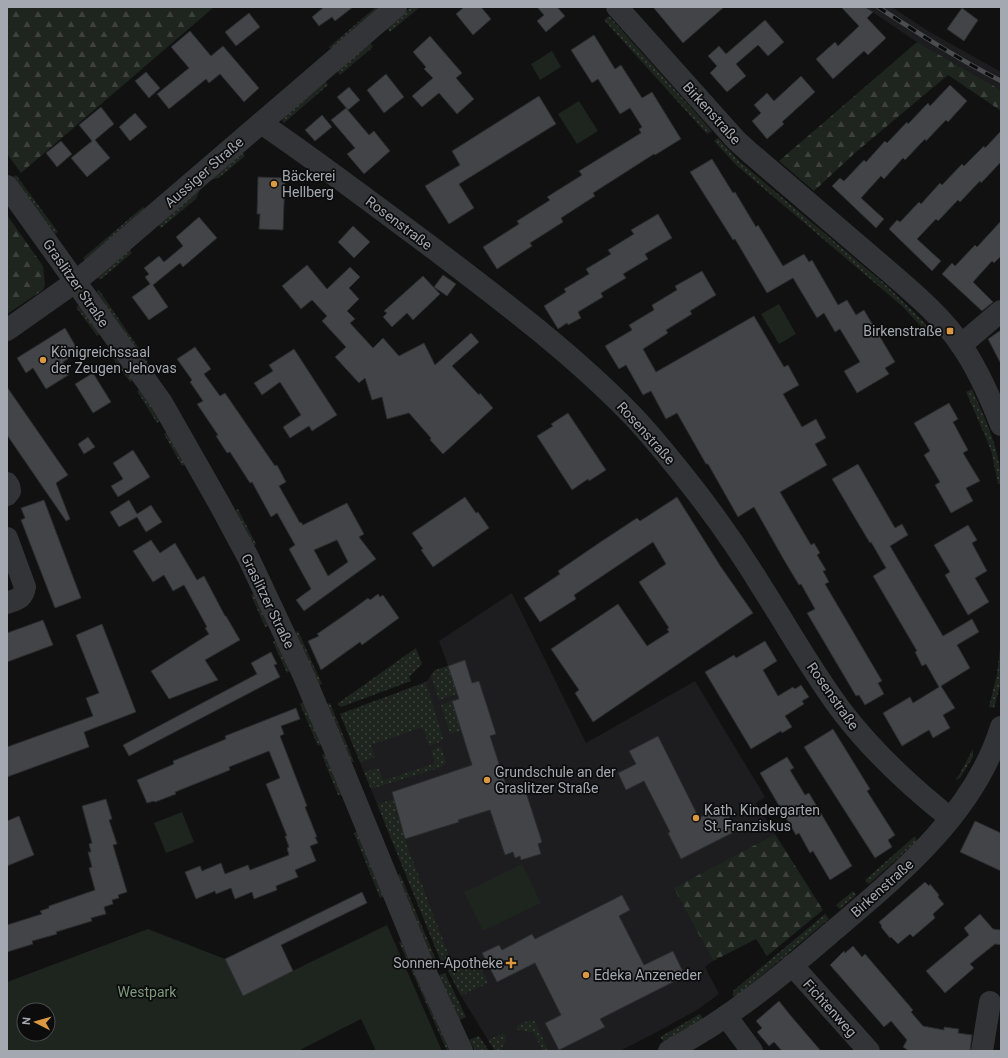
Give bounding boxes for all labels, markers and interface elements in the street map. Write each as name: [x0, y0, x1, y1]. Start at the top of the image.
street label: Birkenstraße: [680, 78, 744, 148]
street label: Aussiger Straße: [161, 134, 247, 210]
place label: Bäckerei Hellberg: [282, 168, 336, 200]
marker: Bäckerei Hellberg: [269, 179, 279, 189]
street label: Rosenstraße: [363, 193, 435, 253]
street label: Graslitzer Straße: [40, 236, 112, 330]
place label: Birkenstraße: [863, 323, 942, 339]
marker: Birkenstraße: [945, 326, 955, 336]
place label: Königreichssaal der Zeugen Jehovas: [51, 344, 177, 376]
marker: Königreichssaal der Zeugen Jehovas: [38, 355, 48, 365]
street label: Rosenstraße: [614, 398, 678, 468]
street label: Graslitzer Straße: [238, 551, 298, 651]
street label: Rosenstraße: [804, 659, 862, 733]
place label: Grundschule an der Graslitzer Straße: [495, 764, 616, 796]
marker: Grundschule an der Graslitzer Straße: [482, 775, 492, 785]
place label: Kath. Kindergarten St. Franziskus: [704, 802, 820, 834]
marker: Kath. Kindergarten St. Franziskus: [691, 813, 701, 823]
street label: Birkenstraße: [847, 856, 917, 920]
place label: Sonnen-Apotheke: [393, 955, 503, 971]
marker: Sonnen-Apotheke: [506, 958, 516, 968]
place label: Edeka Anzeneder: [594, 967, 702, 983]
marker: Edeka Anzeneder: [581, 970, 591, 980]
street label: Fichtenweg: [800, 976, 860, 1040]
park label: Westpark: [118, 984, 177, 1000]
north arrow: [16, 1002, 56, 1042]
text: N: [20, 1016, 33, 1026]

